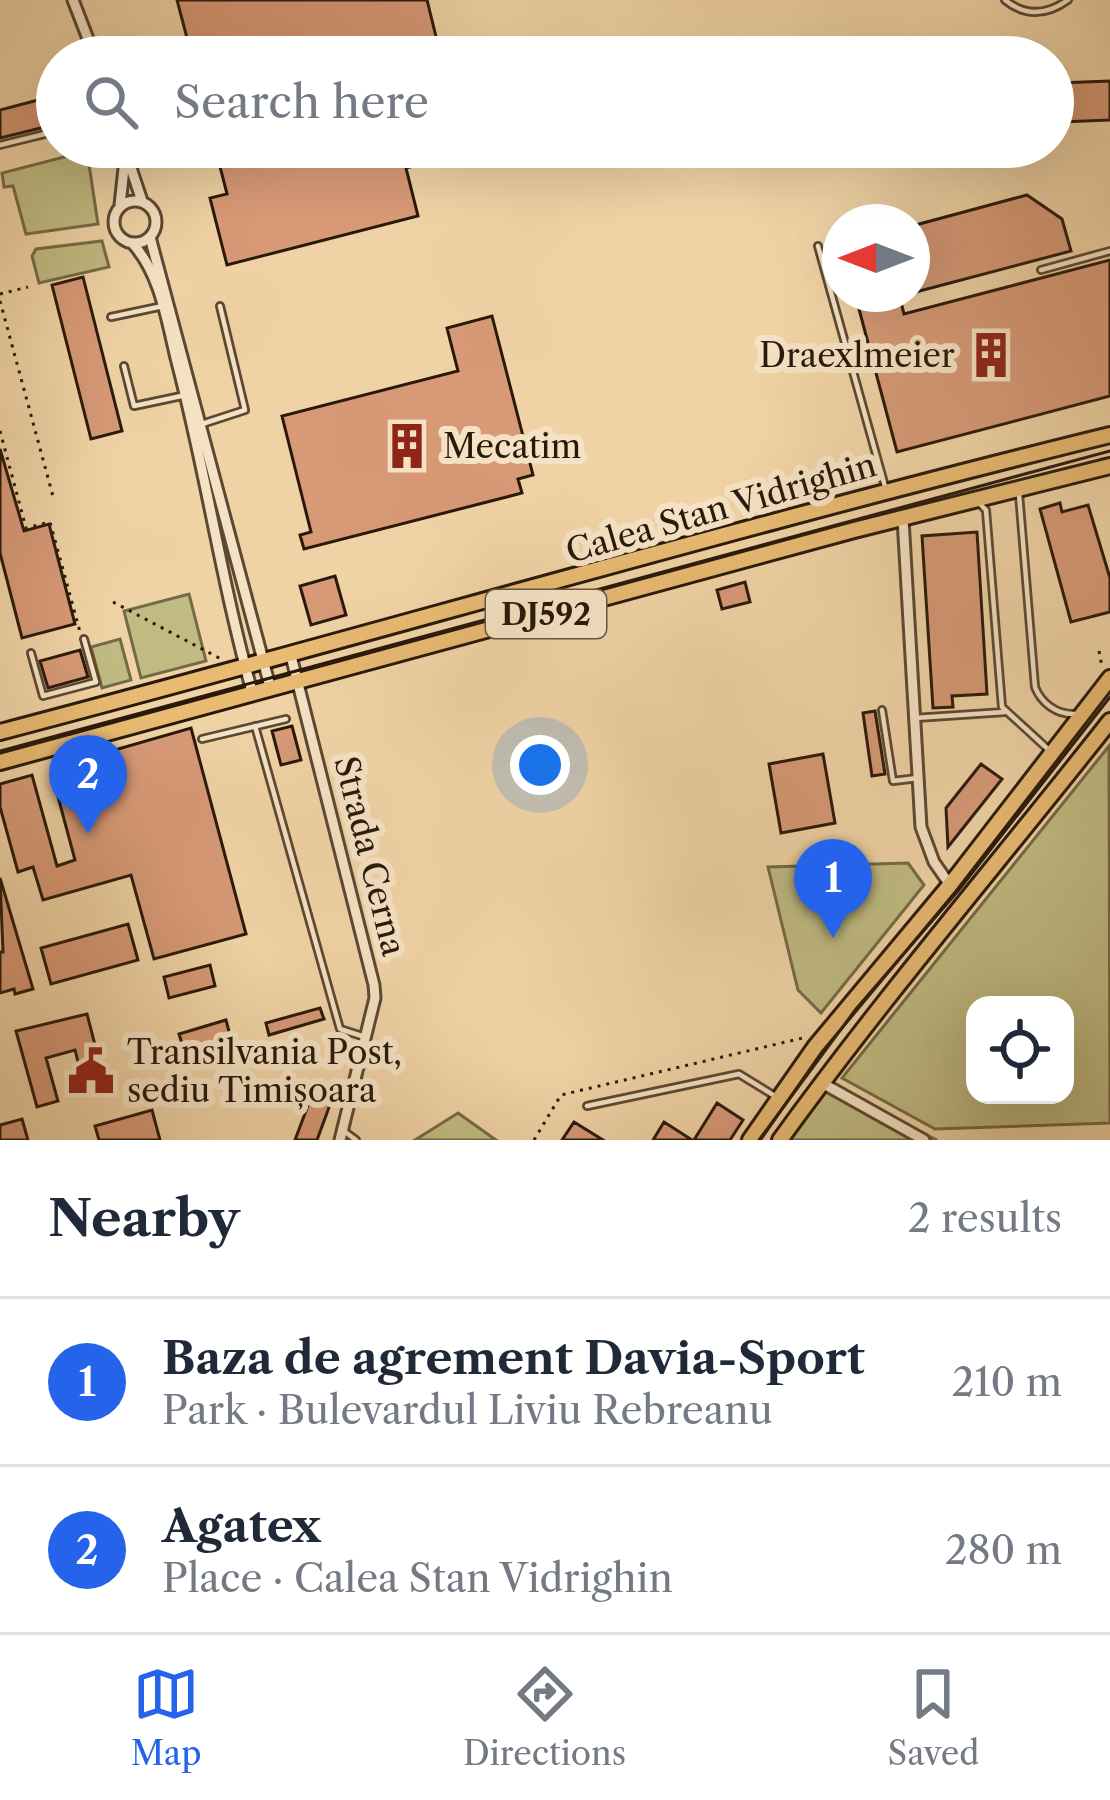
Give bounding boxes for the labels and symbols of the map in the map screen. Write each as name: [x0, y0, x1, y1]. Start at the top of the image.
north arrow: [822, 204, 930, 312]
building icon: Draexlmeier: [966, 330, 1016, 380]
place label: Draexlmeier: [759, 335, 955, 376]
building icon: Mecatim: [382, 421, 432, 471]
place label: Mecatim: [443, 426, 581, 467]
street label: Calea Stan Vidrighin: [561, 444, 881, 572]
road number: DJ592: [486, 590, 606, 638]
pin: 2: [49, 735, 127, 834]
your location: [510, 735, 570, 795]
street label: Strada Cerna: [325, 752, 415, 961]
pin: 1: [794, 839, 872, 938]
place label: Transilvania Post, sediu Timișoara: [127, 1032, 402, 1111]
public building icon: Transilvania Post, sediu Timișoara: [66, 1046, 116, 1096]

